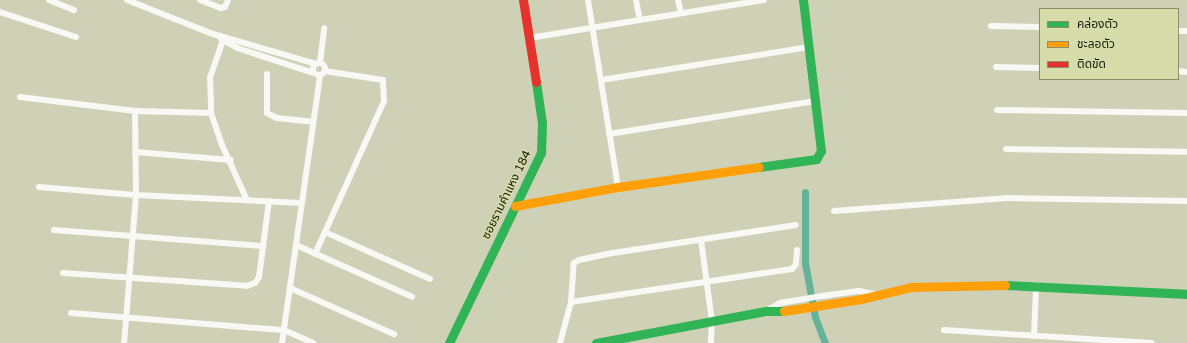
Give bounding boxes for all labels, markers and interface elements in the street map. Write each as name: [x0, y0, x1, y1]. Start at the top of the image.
legend: [1039, 8, 1179, 80]
text: คล่องตัว: [1077, 17, 1118, 31]
text: ชะลอตัว: [1077, 37, 1115, 51]
text: ติดขัด: [1077, 57, 1106, 71]
street label: ซอยรามคำแหง 184: [479, 148, 535, 242]

